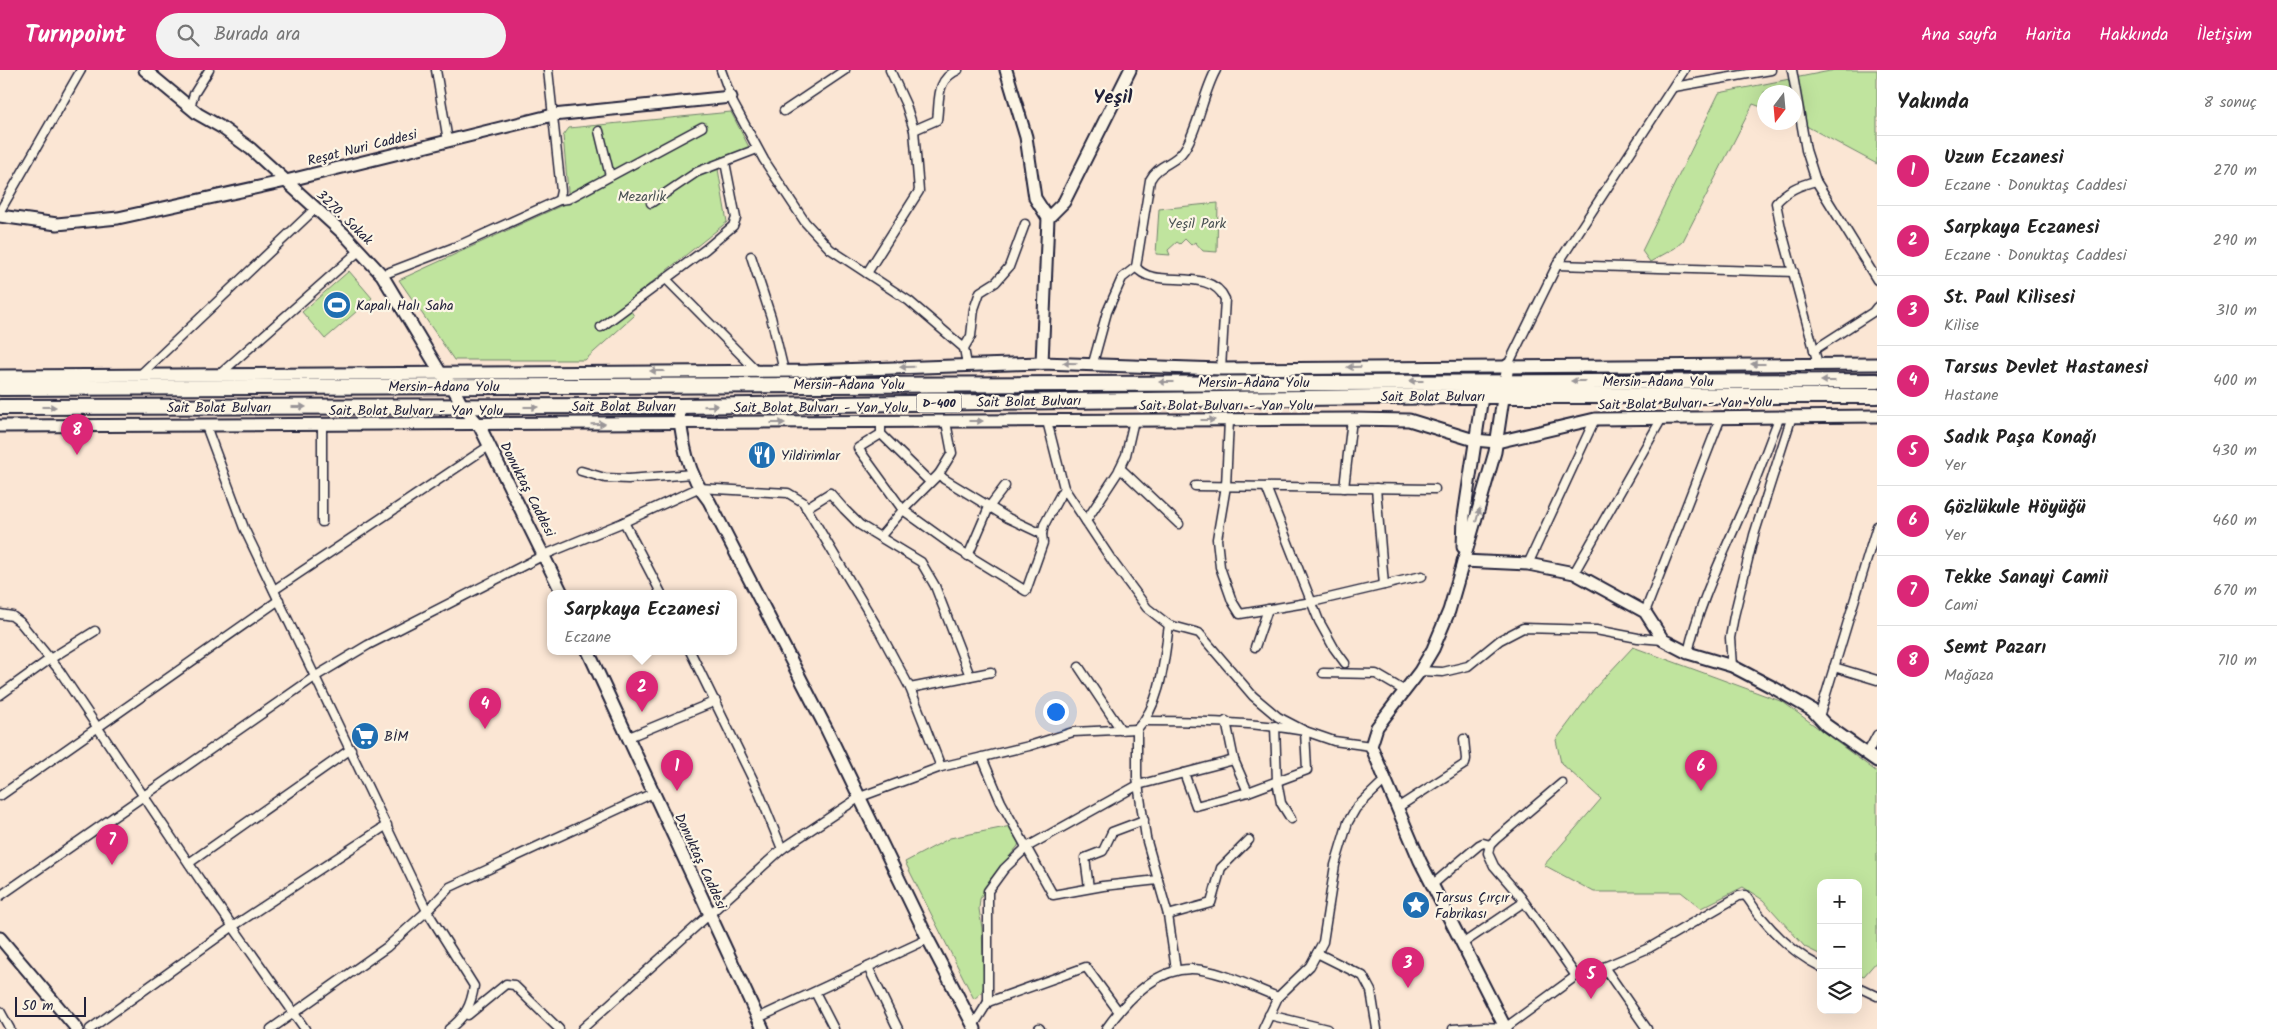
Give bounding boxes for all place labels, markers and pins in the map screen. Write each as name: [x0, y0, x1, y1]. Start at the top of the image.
sports icon: Kapalı Halı Saha: [322, 290, 352, 320]
place label: Kapalı Halı Saha: [356, 295, 453, 317]
pin: 8: [61, 414, 93, 455]
restaurant icon: Yildirimlar: [747, 440, 777, 470]
place label: Yildirimlar: [781, 445, 841, 467]
pin: 2: [626, 671, 658, 712]
pin: 4: [469, 688, 501, 729]
supermarket icon: BİM: [350, 721, 380, 751]
place label: BİM: [384, 726, 408, 748]
pin: 1: [661, 750, 693, 791]
pin: 6: [1685, 750, 1717, 791]
pin: 7: [96, 824, 128, 865]
place label: Tarsus Çırçır Fabrikası: [1435, 887, 1511, 925]
place icon: Tarsus Çırçır Fabrikası: [1401, 890, 1431, 920]
pin: 3: [1392, 947, 1424, 988]
pin: 5: [1575, 958, 1607, 999]

